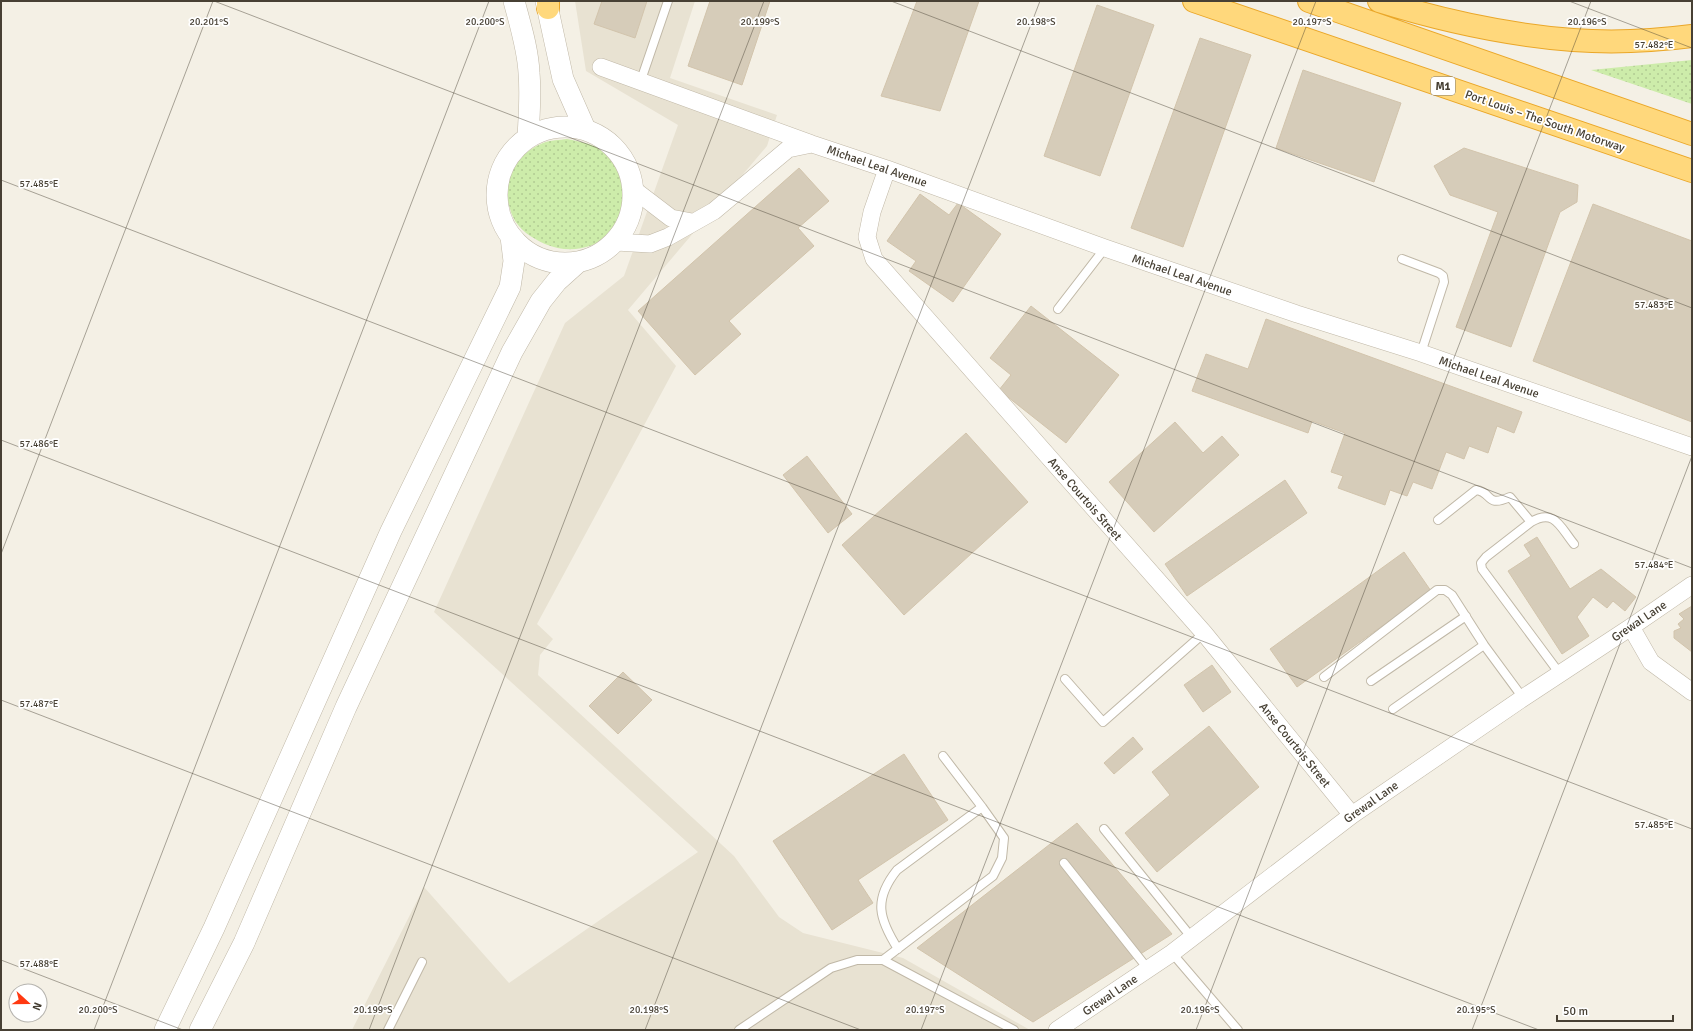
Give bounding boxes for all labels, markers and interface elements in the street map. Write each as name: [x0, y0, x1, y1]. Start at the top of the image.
text: 20.201°S: [190, 16, 229, 28]
text: 20.200°S: [466, 16, 505, 28]
text: 20.199°S: [741, 16, 780, 28]
text: 20.198°S: [1017, 16, 1056, 28]
text: 20.197°S: [1293, 16, 1332, 28]
text: 20.196°S: [1568, 16, 1607, 28]
text: 57.482°E: [1635, 39, 1674, 51]
road number: M1: [1431, 77, 1455, 95]
street label: Port Louis – The South Motorway: [1463, 87, 1627, 156]
street label: Michael Leal Avenue: [825, 142, 929, 191]
text: 57.485°E: [20, 178, 59, 190]
street label: Michael Leal Avenue: [1130, 251, 1234, 300]
text: 57.483°E: [1635, 299, 1674, 311]
street label: Michael Leal Avenue: [1437, 353, 1541, 402]
text: 57.486°E: [20, 438, 59, 450]
street label: Anse Courtois Street: [1044, 455, 1125, 544]
text: 57.484°E: [1635, 559, 1674, 571]
street label: Grewal Lane: [1609, 597, 1670, 645]
text: 57.487°E: [20, 698, 59, 710]
street label: Anse Courtois Street: [1256, 700, 1334, 791]
street label: Grewal Lane: [1341, 778, 1402, 827]
text: 57.485°E: [1635, 819, 1674, 831]
text: 57.488°E: [20, 958, 59, 970]
street label: Grewal Lane: [1080, 971, 1141, 1019]
north arrow: [8, 983, 48, 1023]
scale bar: [1557, 997, 1673, 1023]
text: N: [29, 1001, 44, 1012]
text: 20.200°S: [79, 1004, 118, 1016]
text: 20.199°S: [354, 1004, 393, 1016]
text: 20.198°S: [630, 1004, 669, 1016]
text: 20.197°S: [906, 1004, 945, 1016]
text: 20.196°S: [1181, 1004, 1220, 1016]
text: 20.195°S: [1457, 1004, 1496, 1016]
text: 50 m: [1563, 1004, 1588, 1019]

